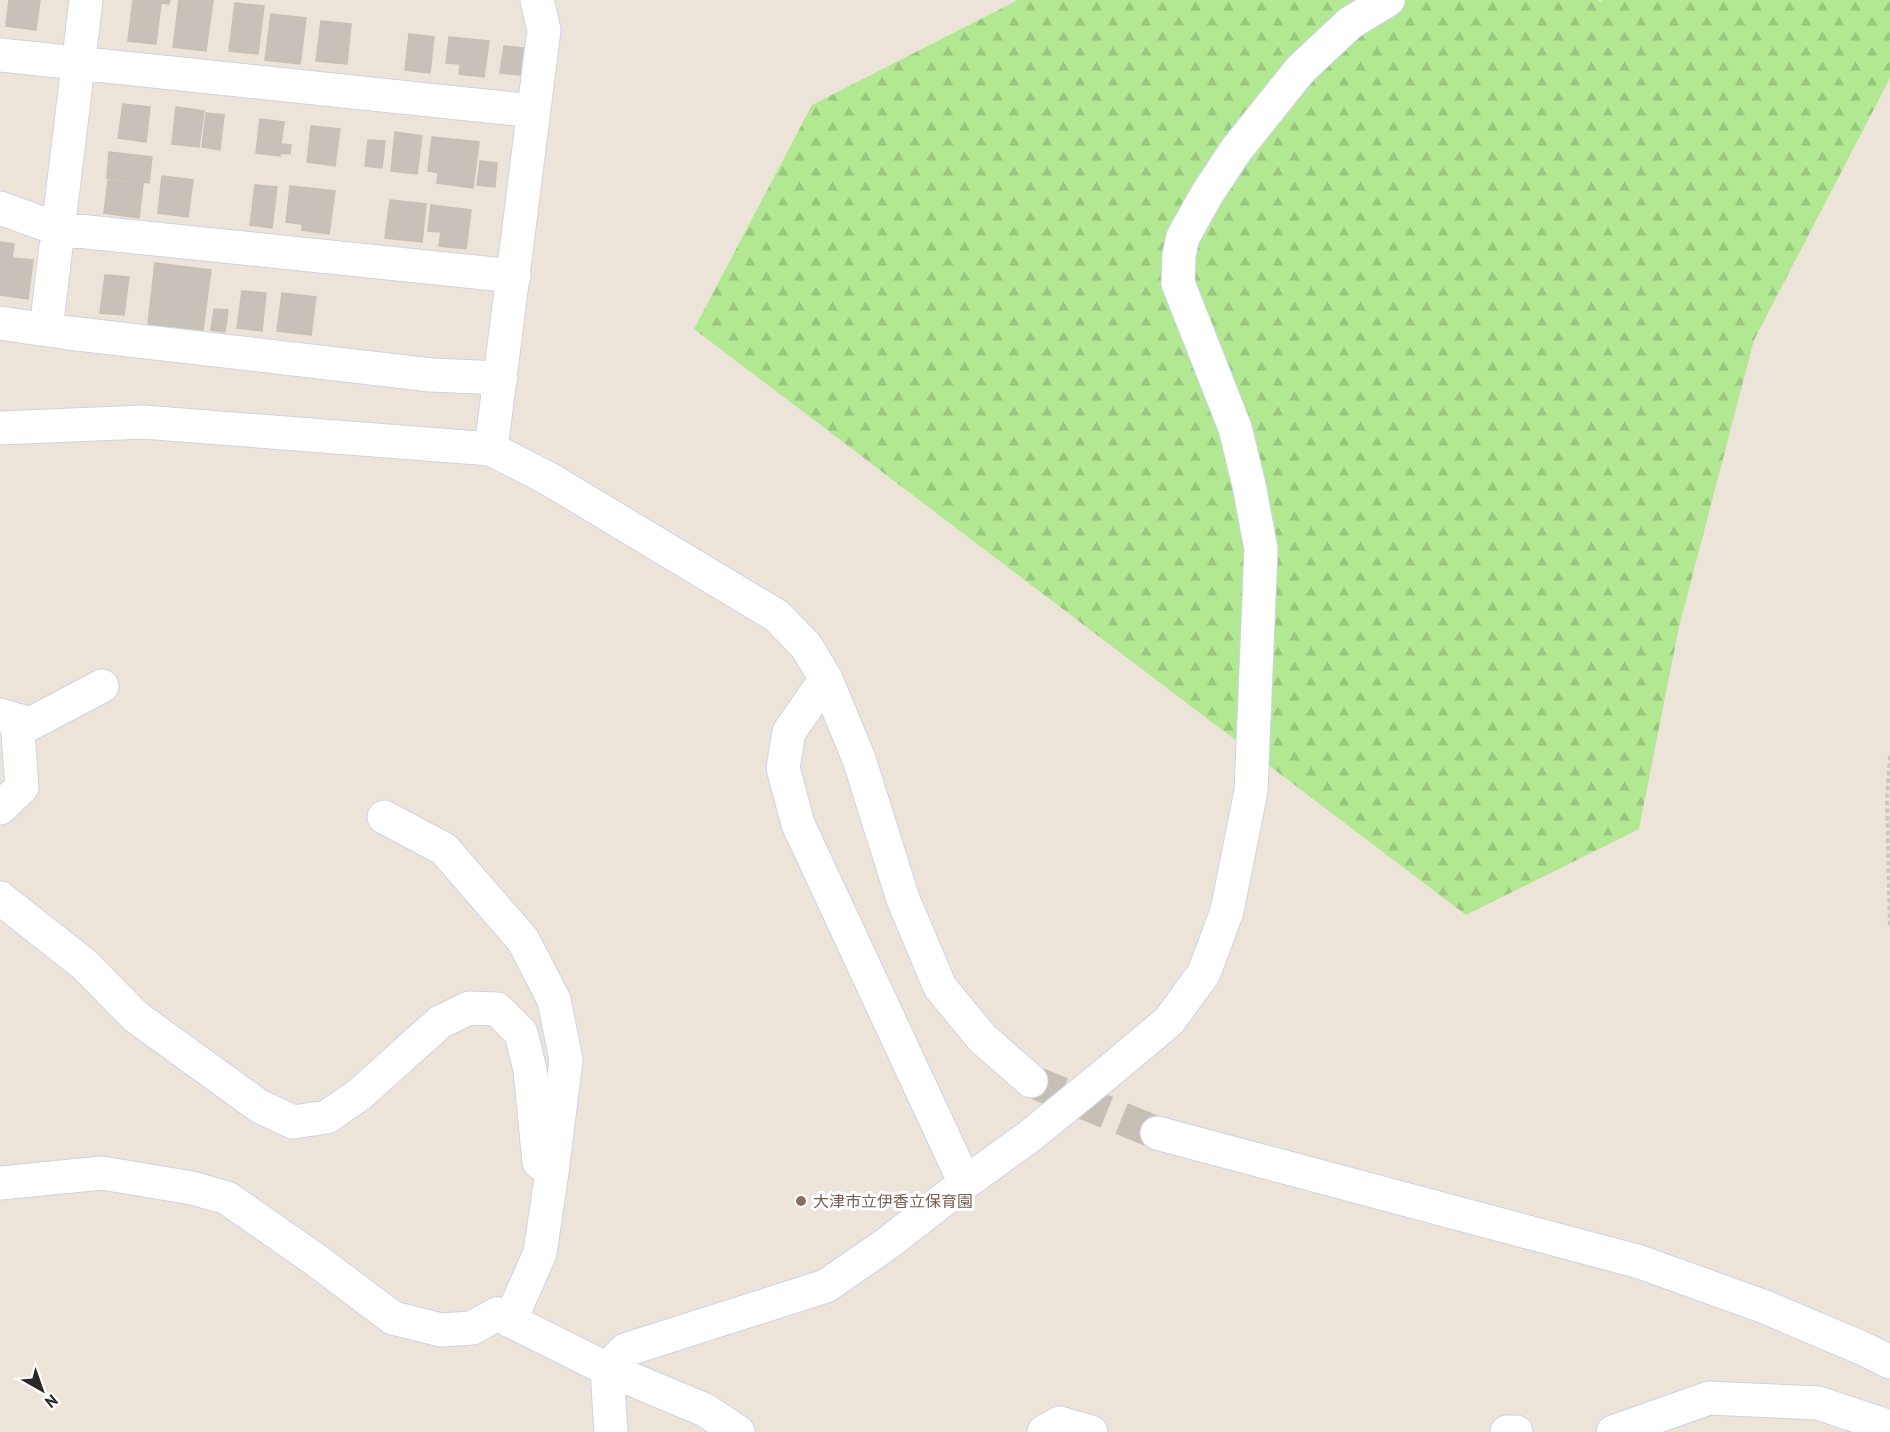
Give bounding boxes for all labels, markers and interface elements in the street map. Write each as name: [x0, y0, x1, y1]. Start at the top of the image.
place label: 大津市立伊香立保育園: [813, 1191, 973, 1211]
marker: 大津市立伊香立保育園: [794, 1194, 808, 1208]
north arrow: [12, 1360, 72, 1420]
text: N: [41, 1390, 62, 1413]

